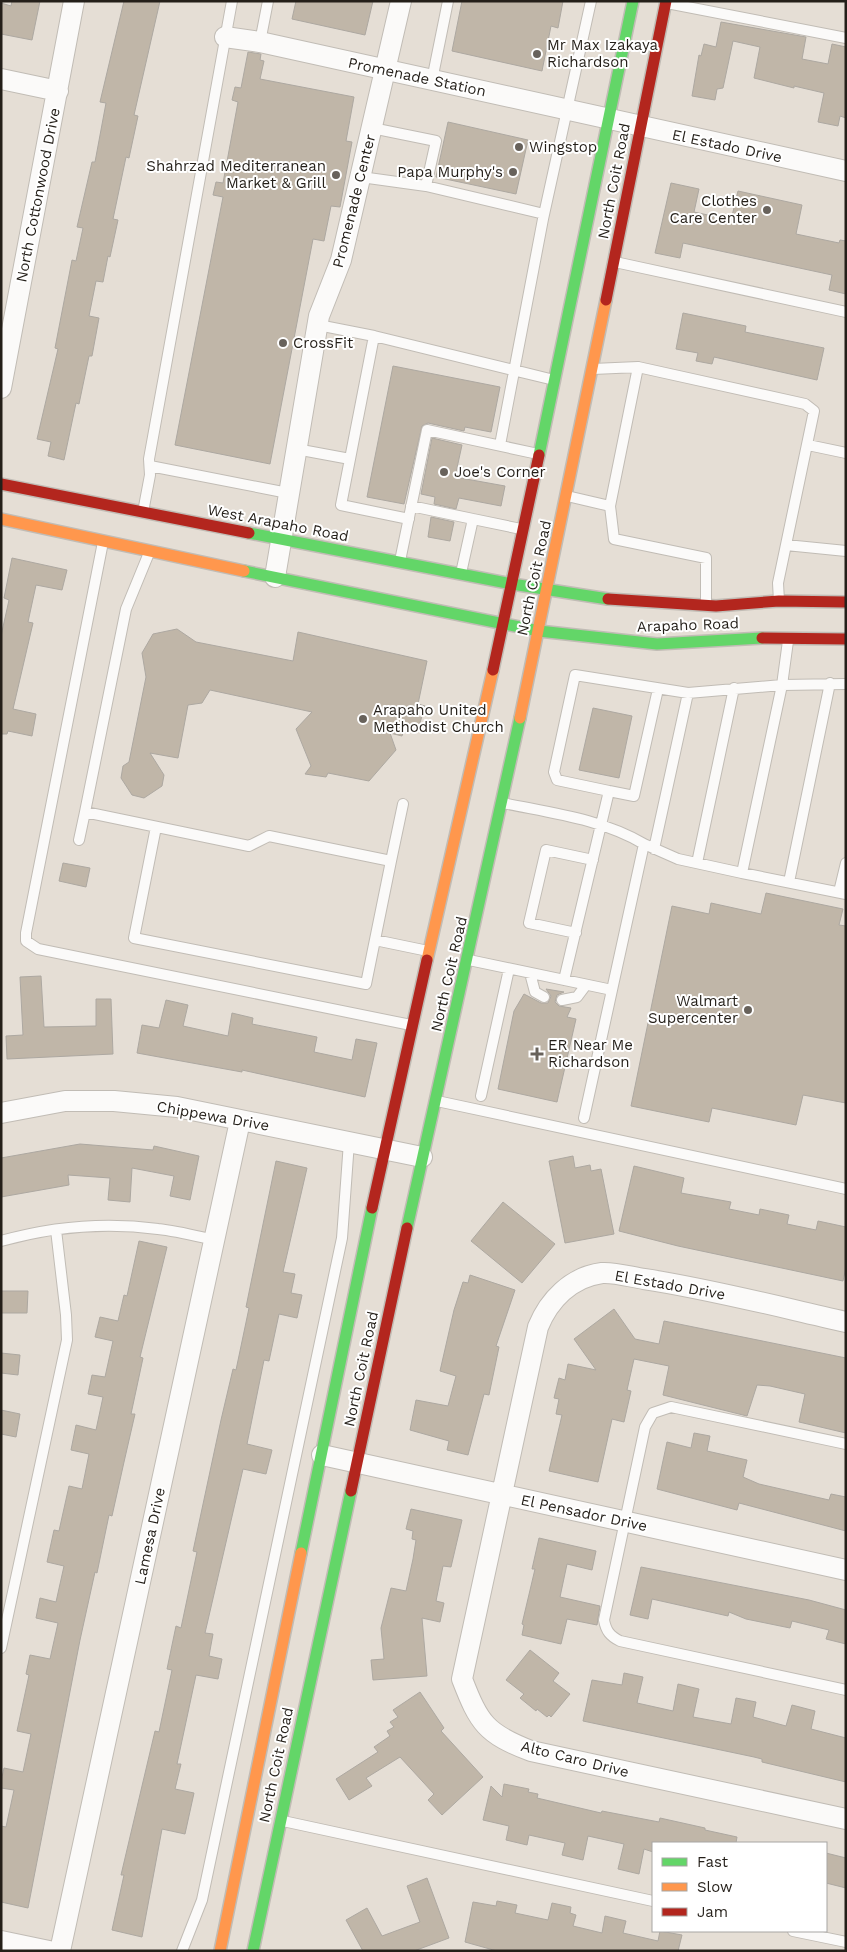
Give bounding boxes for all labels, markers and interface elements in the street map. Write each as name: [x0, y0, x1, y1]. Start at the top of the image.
place label: Mr Max Izakaya Richardson: [547, 36, 658, 71]
marker: Mr Max Izakaya Richardson: [531, 48, 543, 60]
street label: Promenade Station: [346, 54, 488, 100]
street label: North Cottonwood Drive: [12, 106, 64, 284]
street label: North Coit Road: [594, 122, 634, 240]
street label: El Estado Drive: [670, 126, 784, 166]
street label: Promenade Center: [329, 132, 379, 270]
place label: Wingstop: [529, 138, 597, 156]
marker: Wingstop: [513, 141, 525, 153]
place label: Shahrzad Mediterranean Market & Grill: [146, 157, 326, 192]
place label: Papa Murphy's: [397, 163, 503, 181]
marker: Papa Murphy's: [507, 166, 519, 178]
marker: Shahrzad Mediterranean Market & Grill: [330, 169, 342, 181]
place label: Clothes Care Center: [669, 192, 757, 227]
marker: Clothes Care Center: [761, 204, 773, 216]
place label: CrossFit: [293, 334, 354, 352]
marker: CrossFit: [277, 337, 289, 349]
place label: Joe's Corner: [454, 463, 546, 481]
marker: Joe's Corner: [438, 466, 450, 478]
street label: West Arapaho Road: [206, 500, 350, 546]
street label: North Coit Road: [513, 519, 555, 637]
street label: Arapaho Road: [637, 614, 739, 636]
place label: Arapaho United Methodist Church: [373, 701, 504, 736]
marker: Arapaho United Methodist Church: [357, 713, 369, 725]
street label: North Coit Road: [427, 915, 471, 1033]
place label: Walmart Supercenter: [648, 992, 739, 1027]
marker: Walmart Supercenter: [742, 1004, 754, 1016]
place label: ER Near Me Richardson: [548, 1036, 633, 1071]
marker: ER Near Me Richardson: [530, 1047, 544, 1061]
street label: Chippewa Drive: [155, 1097, 271, 1135]
street label: El Estado Drive: [613, 1266, 727, 1304]
street label: North Coit Road: [340, 1310, 382, 1428]
street label: Lamesa Drive: [131, 1486, 169, 1586]
street label: El Pensador Drive: [519, 1491, 649, 1535]
street label: North Coit Road: [255, 1706, 297, 1824]
street label: Alto Caro Drive: [519, 1737, 631, 1781]
legend: [652, 1842, 827, 1932]
text: Fast: [697, 1853, 729, 1871]
text: Slow: [697, 1878, 733, 1896]
text: Jam: [697, 1903, 728, 1921]

